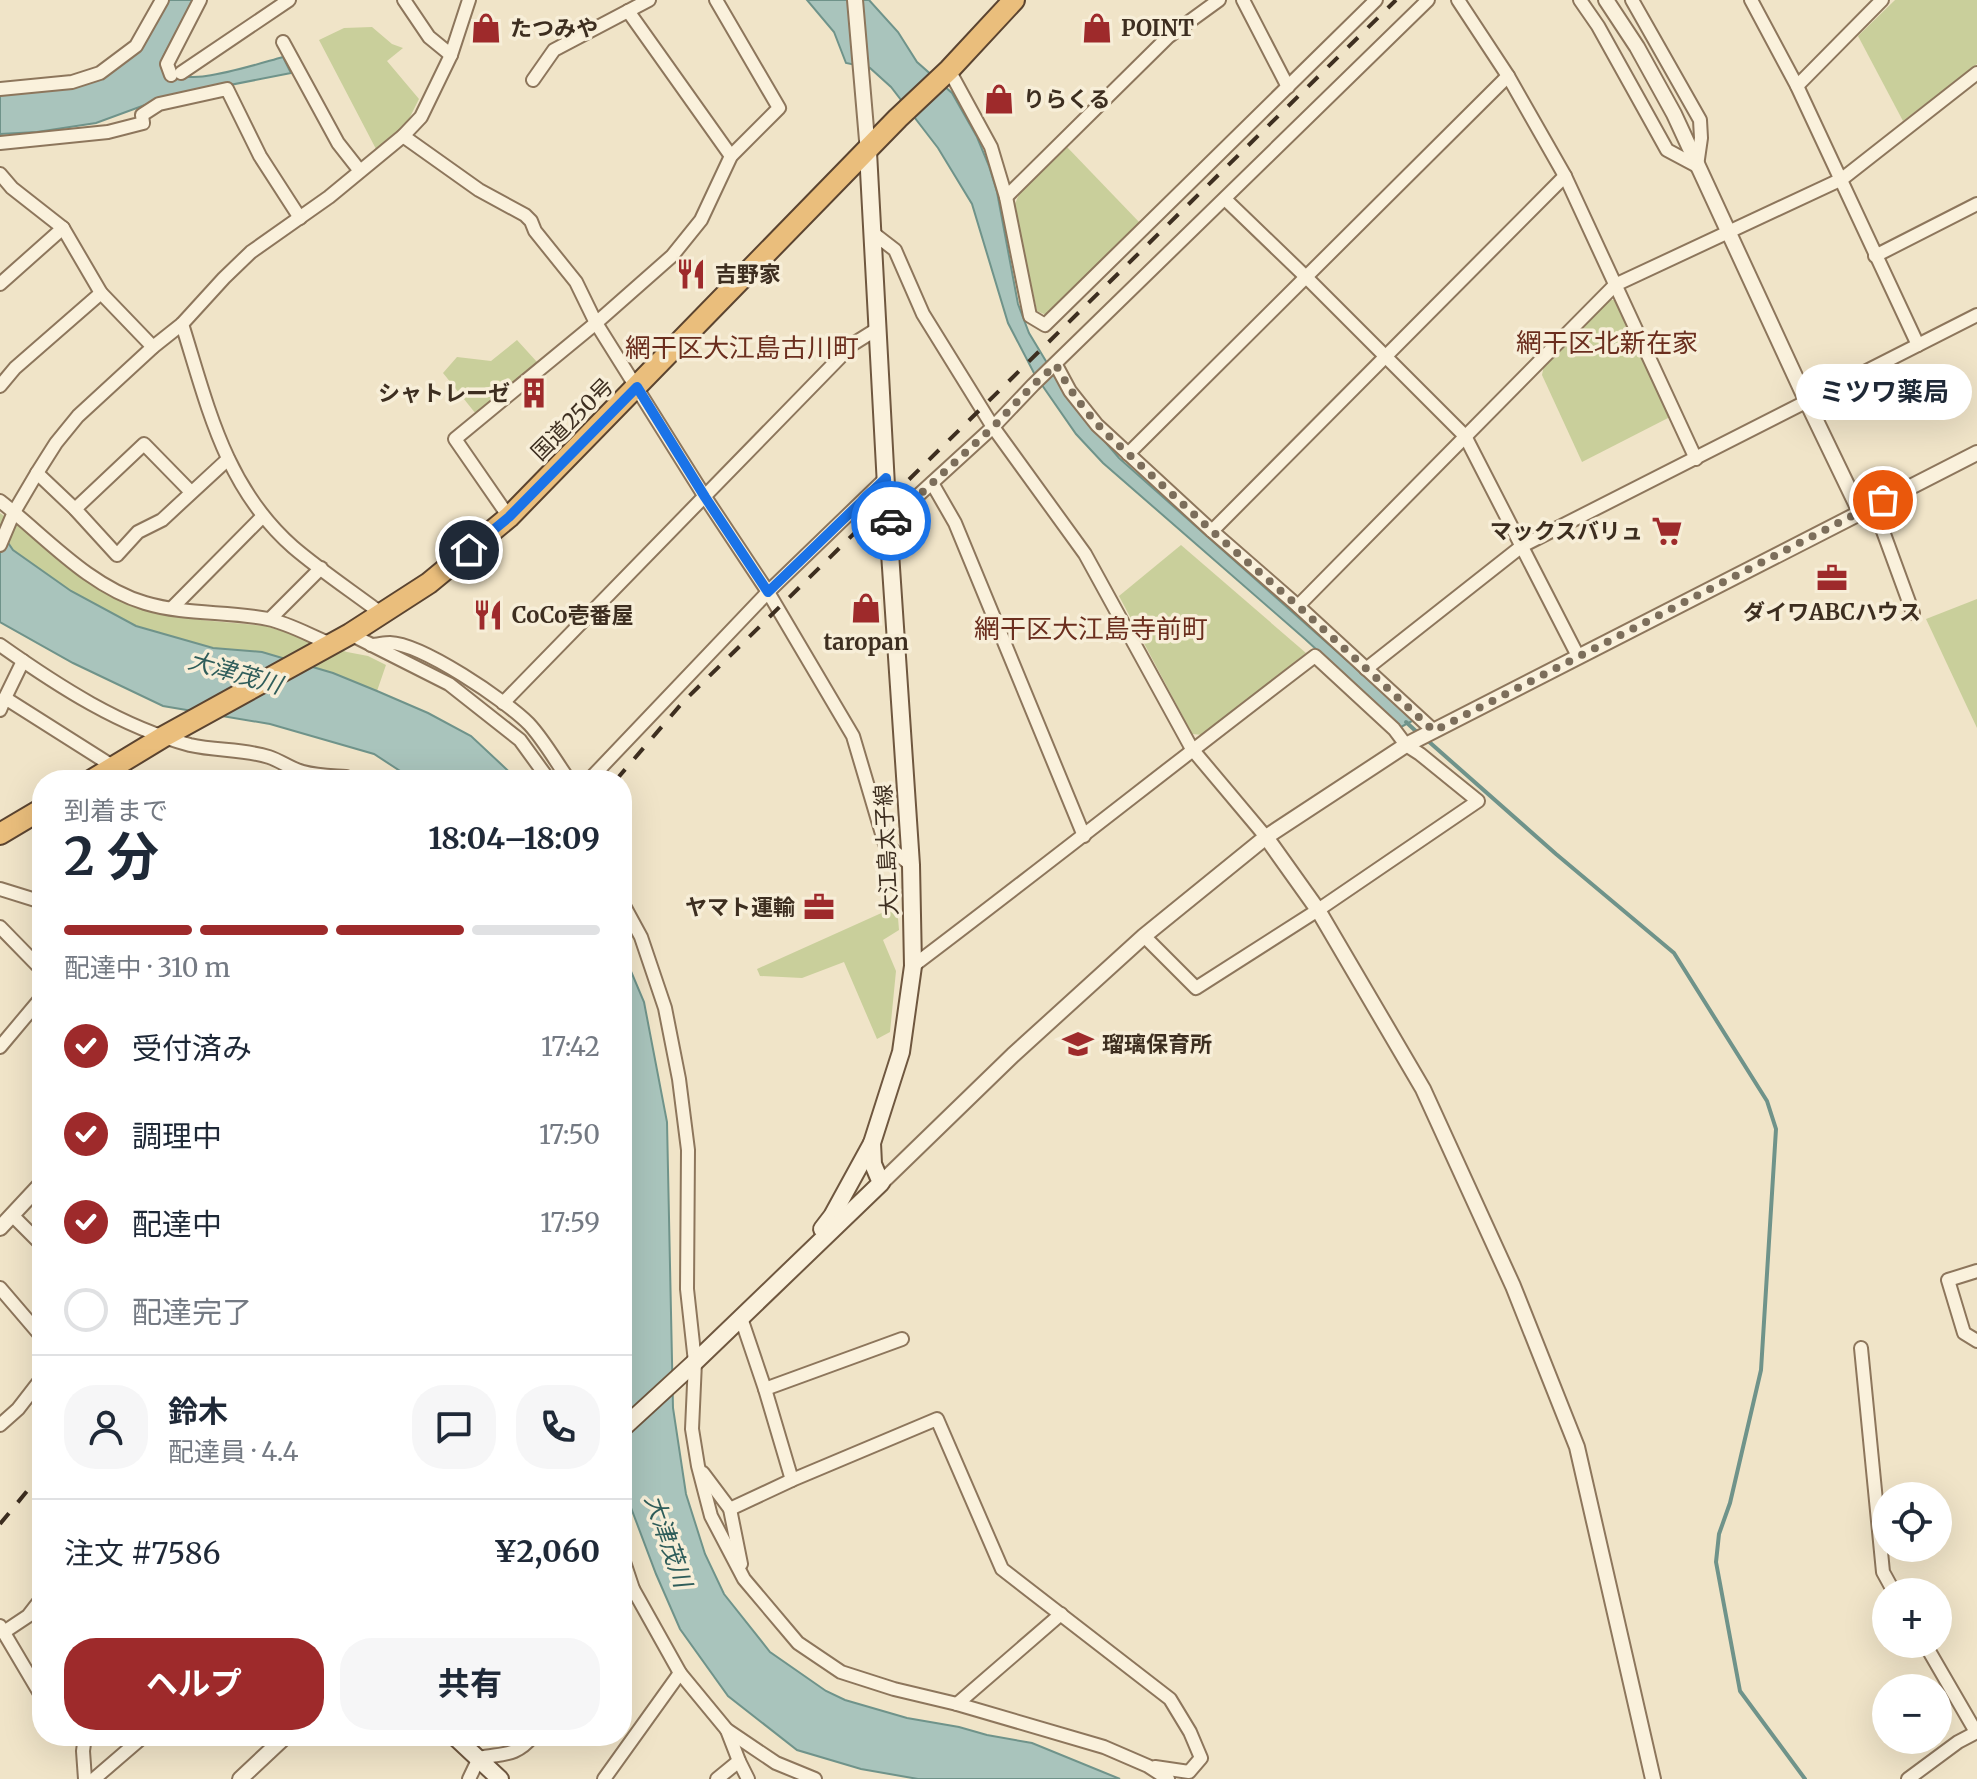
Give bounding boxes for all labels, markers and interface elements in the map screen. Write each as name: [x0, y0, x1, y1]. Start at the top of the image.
shop icon: たつみや: [469, 11, 503, 45]
shop icon: POINT: [1080, 11, 1114, 45]
place label: たつみや: [510, 14, 598, 42]
place label: POINT: [1121, 14, 1194, 42]
shop icon: りらくる: [982, 82, 1016, 116]
place label: りらくる: [1023, 85, 1111, 113]
restaurant icon: 吉野家: [674, 257, 708, 291]
place label: 吉野家: [715, 260, 781, 288]
district label: 網干区北新在家: [1516, 326, 1698, 359]
district label: 網干区大江島古川町: [625, 331, 859, 364]
callout: ミツワ薬局: [1795, 364, 1971, 420]
street label: 国道250号: [525, 372, 619, 466]
text: ミツワ薬局: [1819, 375, 1949, 408]
building icon: シャトレーゼ: [517, 376, 551, 410]
place label: シャトレーゼ: [378, 379, 510, 407]
pin: [1849, 466, 1917, 534]
icon: bag: [1861, 478, 1905, 522]
courier: [851, 481, 931, 561]
icon: car: [869, 499, 913, 543]
supermarket icon: マックスバリュ: [1650, 514, 1684, 548]
pin: [435, 516, 503, 584]
place label: マックスバリュ: [1490, 517, 1643, 545]
icon: home: [447, 528, 491, 572]
office icon: ダイワABCハウス: [1815, 561, 1849, 595]
shop icon: taropan: [849, 591, 883, 625]
restaurant icon: CoCo壱番屋: [471, 598, 505, 632]
place label: ダイワABCハウス: [1743, 598, 1921, 626]
place label: CoCo壱番屋: [512, 601, 633, 629]
district label: 網干区大江島寺前町: [974, 612, 1208, 645]
place label: taropan: [823, 628, 909, 656]
water label: 大津茂川: [185, 644, 288, 701]
street label: 大江島太子線: [869, 783, 903, 917]
text: 到着まで: [64, 794, 168, 827]
text: 18:04–18:09: [428, 819, 600, 857]
text: 2 分: [64, 824, 159, 889]
office icon: ヤマト運輸: [802, 890, 836, 924]
place label: ヤマト運輸: [685, 893, 795, 921]
text: 配達中 · 310 m: [64, 951, 230, 984]
icon: check: [64, 1024, 108, 1068]
school or university icon: 瑠璃保育所: [1061, 1027, 1095, 1061]
text: 受付済み: [132, 1029, 252, 1067]
text: 17:42: [541, 1030, 600, 1063]
place label: 瑠璃保育所: [1102, 1030, 1212, 1058]
icon: check: [64, 1112, 108, 1156]
text: 調理中: [132, 1117, 222, 1155]
text: 17:50: [539, 1118, 600, 1151]
icon: check: [64, 1200, 108, 1244]
text: 配達中: [132, 1205, 222, 1243]
text: 17:59: [540, 1206, 600, 1239]
text: 配達完了: [132, 1293, 252, 1331]
button: person: [64, 1385, 148, 1469]
button: chat: [412, 1385, 496, 1469]
button: phone: [516, 1385, 600, 1469]
text: 鈴木: [168, 1392, 228, 1430]
text: 配達員 · 4.4: [168, 1435, 299, 1468]
map controls: [1872, 1482, 1952, 1754]
button: locate: [1872, 1482, 1952, 1562]
water label: 大津茂川: [638, 1490, 700, 1594]
text: ¥2,060: [494, 1532, 600, 1570]
text: 注文 #7586: [64, 1534, 221, 1572]
button: +: [1872, 1578, 1952, 1658]
button: ヘルプ: [64, 1638, 324, 1730]
button: 共有: [340, 1638, 600, 1730]
button: −: [1872, 1674, 1952, 1754]

